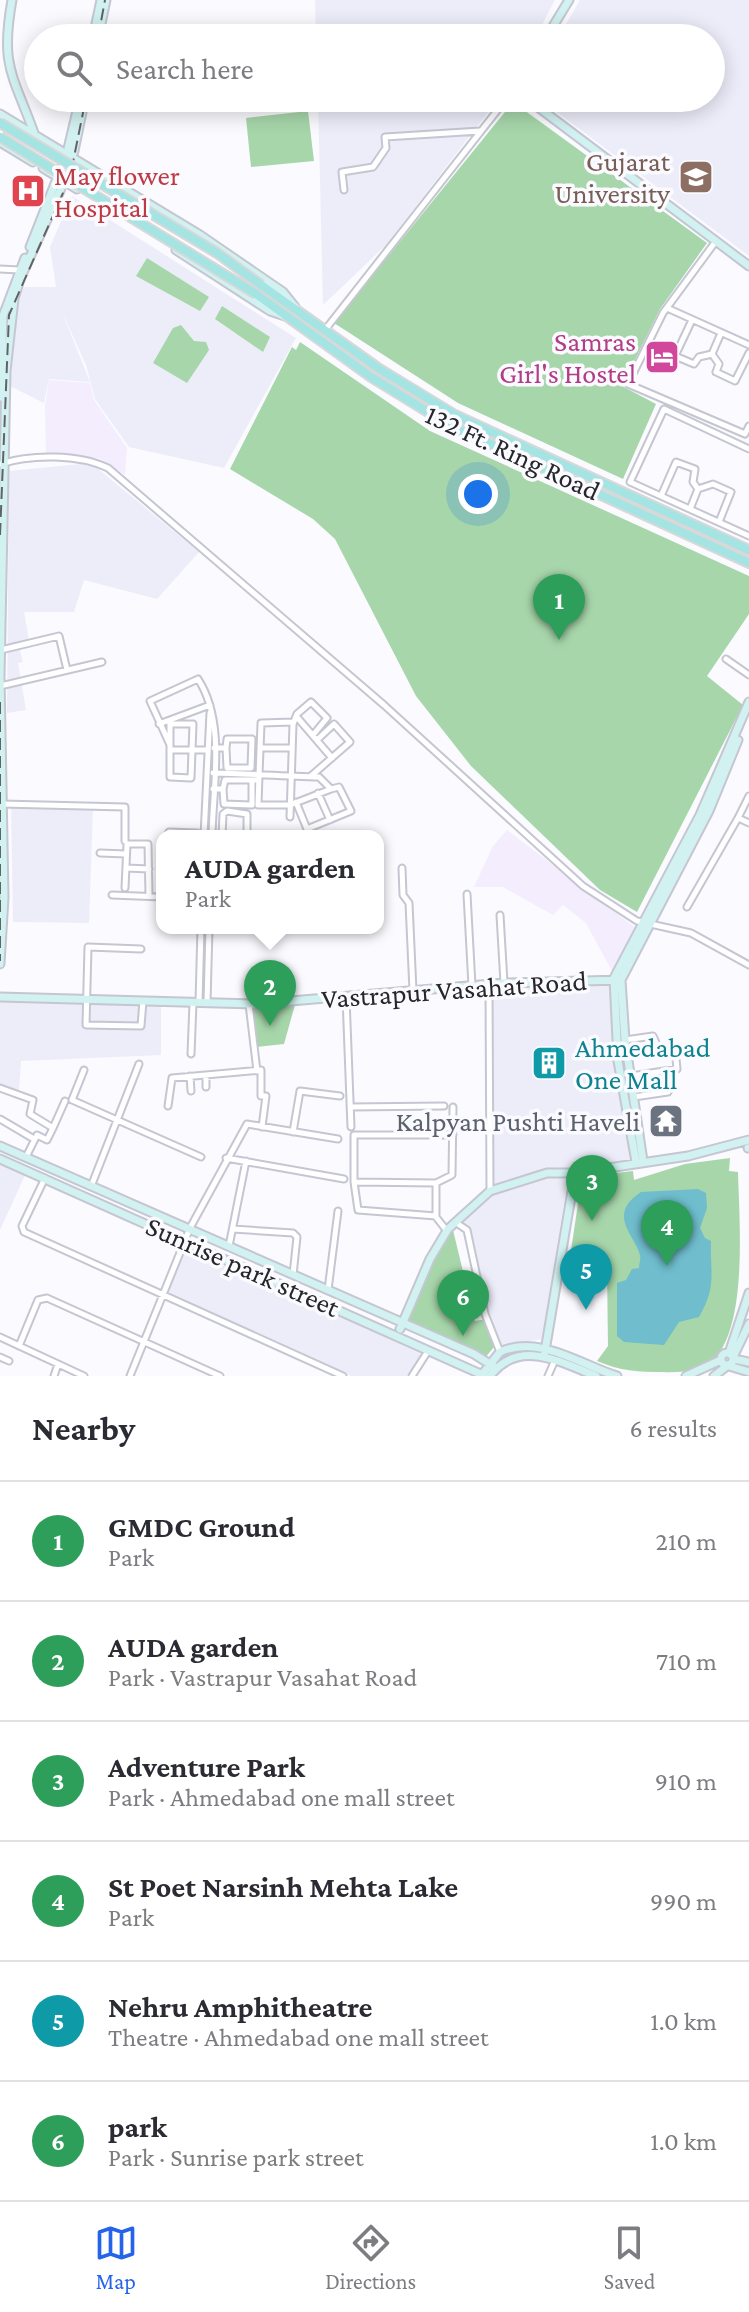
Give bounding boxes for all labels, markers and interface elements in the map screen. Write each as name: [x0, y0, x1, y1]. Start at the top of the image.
search box: [24, 24, 725, 112]
icon: search: [52, 46, 96, 90]
text: Search here: [116, 52, 254, 85]
place label: Gujarat University: [554, 146, 671, 209]
school or university icon: Gujarat University: [677, 158, 715, 196]
place label: May flower Hospital: [54, 160, 180, 223]
hospital icon: May flower Hospital: [9, 172, 47, 210]
place label: Samras Girl's Hostel: [499, 326, 636, 389]
hotel icon: Samras Girl's Hostel: [643, 338, 681, 376]
street label: 132 Ft. Ring Road: [421, 398, 605, 507]
your location: [458, 474, 498, 514]
pin: 1: [533, 574, 585, 640]
popup: [156, 830, 384, 934]
text: AUDA garden: [185, 851, 355, 884]
text: Park: [185, 884, 231, 913]
pin: 2: [244, 960, 296, 1026]
street label: Vastrapur Vasahat Road: [320, 965, 588, 1014]
place label: Ahmedabad One Mall: [575, 1032, 711, 1095]
building icon: Ahmedabad One Mall: [530, 1044, 568, 1082]
temple icon: Kalpyan Pushti Haveli: [647, 1102, 685, 1140]
place label: Kalpyan Pushti Haveli: [396, 1106, 640, 1137]
pin: 3: [566, 1155, 618, 1221]
pin: 4: [641, 1200, 693, 1266]
street label: Sunrise park street: [141, 1210, 345, 1323]
pin: 5: [560, 1244, 612, 1310]
pin: 6: [437, 1270, 489, 1336]
text: Nearby: [32, 1410, 135, 1447]
text: 6 results: [629, 1414, 717, 1443]
text: GMDC Ground: [108, 1510, 295, 1543]
text: 1: [53, 1527, 63, 1556]
text: 210 m: [656, 1527, 717, 1556]
text: Park: [108, 1543, 154, 1572]
text: AUDA garden: [108, 1630, 279, 1663]
text: 2: [51, 1647, 65, 1676]
text: 710 m: [656, 1647, 717, 1676]
text: Park · Vastrapur Vasahat Road: [108, 1663, 417, 1692]
text: Adventure Park: [108, 1750, 305, 1783]
text: 3: [52, 1767, 64, 1796]
text: 910 m: [655, 1767, 717, 1796]
text: Park · Ahmedabad one mall street: [108, 1783, 455, 1812]
text: St Poet Narsinh Mehta Lake: [108, 1870, 458, 1903]
text: 4: [51, 1887, 65, 1916]
text: 990 m: [650, 1887, 717, 1916]
text: Park: [108, 1903, 154, 1932]
text: Nehru Amphitheatre: [108, 1990, 372, 2023]
text: 5: [52, 2007, 64, 2036]
text: 1.0 km: [650, 2007, 717, 2036]
text: Theatre · Ahmedabad one mall street: [108, 2023, 489, 2052]
text: park: [108, 2110, 167, 2143]
text: 6: [51, 2127, 65, 2156]
text: 1.0 km: [650, 2127, 717, 2156]
text: Park · Sunrise park street: [108, 2143, 364, 2172]
tab: Map: [94, 2221, 138, 2294]
tab: Directions: [325, 2221, 416, 2294]
tab: Saved: [604, 2221, 655, 2294]

